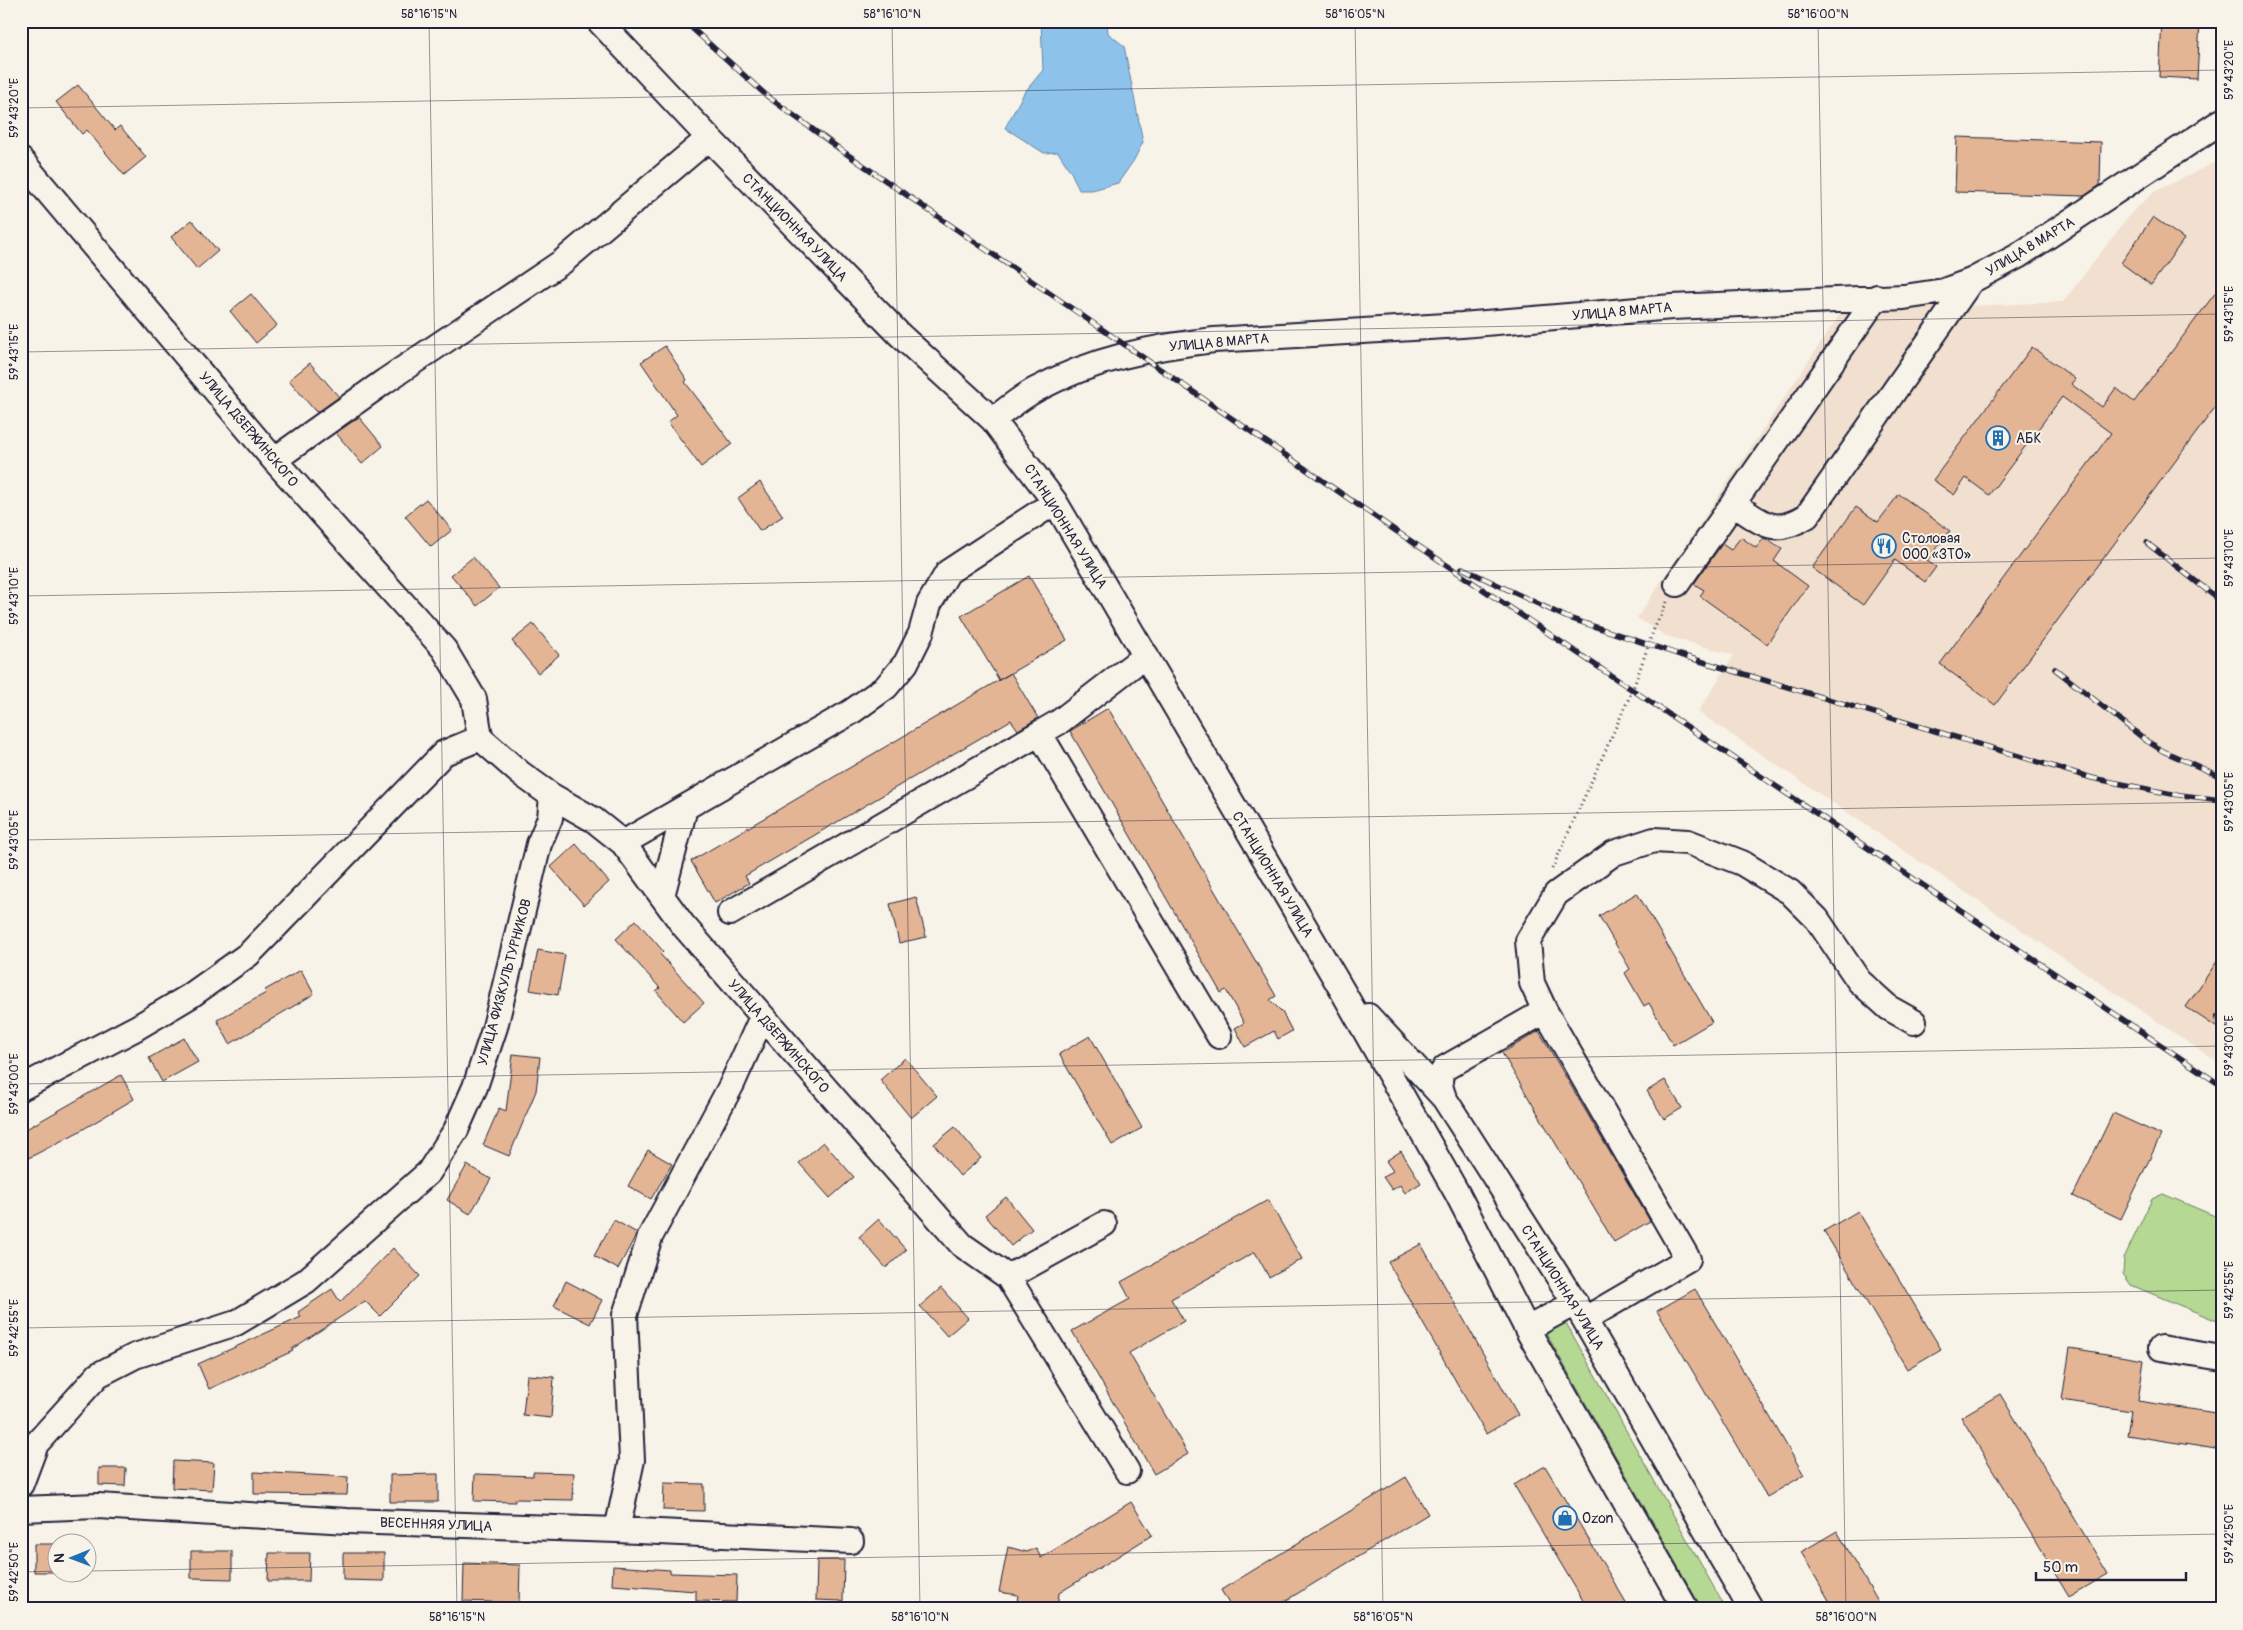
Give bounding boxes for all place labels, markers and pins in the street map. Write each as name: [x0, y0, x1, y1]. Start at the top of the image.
building icon: АБК: [1985, 425, 2011, 451]
place label: АБК: [2016, 430, 2042, 447]
place label: Столовая ООО «ЗТО»: [1902, 530, 1971, 563]
restaurant icon: Столовая ООО «ЗТО»: [1871, 533, 1897, 559]
shop icon: Ozon: [1552, 1505, 1578, 1531]
place label: Ozon: [1582, 1510, 1614, 1527]

